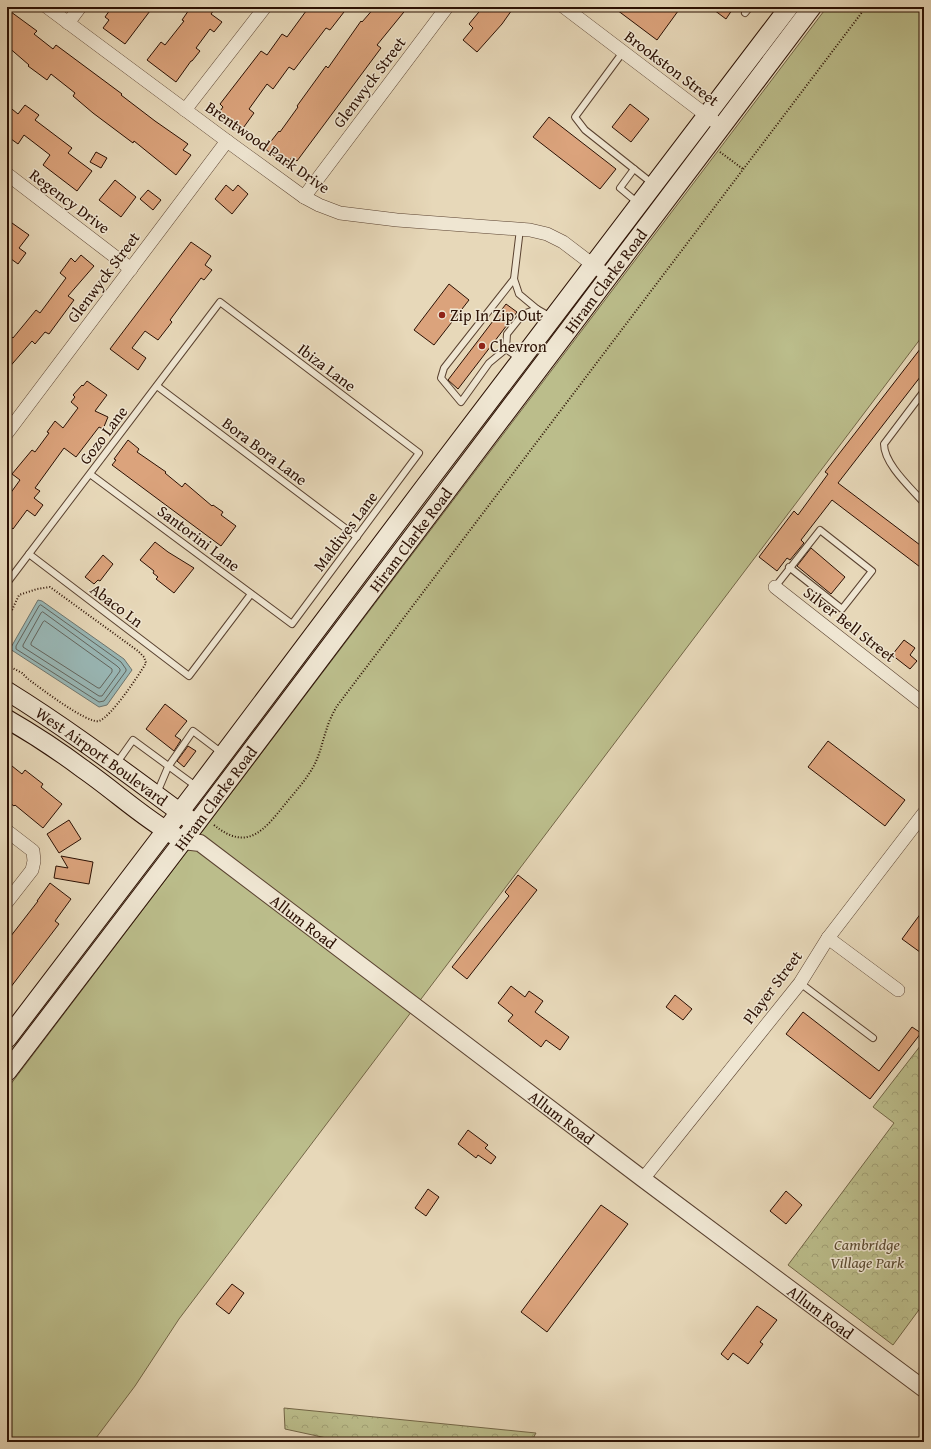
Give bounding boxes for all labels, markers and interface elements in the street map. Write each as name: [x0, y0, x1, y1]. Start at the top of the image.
street label: Brookston Street: [620, 24, 725, 112]
street label: Glenwyck Street: [327, 31, 412, 133]
street label: Brentwood Park Drive: [201, 95, 335, 199]
street label: Regency Drive: [25, 163, 115, 239]
street label: Hiram Clarke Road: [558, 223, 653, 338]
street label: Glenwyck Street: [61, 226, 146, 328]
place label: Zip In Zip Out: [450, 303, 542, 327]
marker: Zip In Zip Out: [437, 310, 447, 320]
place label: Chevron: [490, 334, 547, 358]
street label: Ibiza Lane: [293, 337, 361, 397]
marker: Chevron: [477, 341, 487, 351]
street label: Gozo Lane: [73, 401, 133, 469]
street label: Bora Bora Lane: [217, 411, 313, 491]
street label: Hiram Clarke Road: [363, 482, 458, 597]
street label: Maldives Lane: [307, 486, 383, 576]
street label: Santorini Lane: [153, 499, 245, 577]
street label: Abaco Ln: [85, 577, 149, 633]
street label: Silver Bell Street: [799, 580, 902, 668]
street label: West Airport Boulevard: [31, 701, 173, 812]
street label: Hiram Clarke Road: [168, 741, 263, 856]
street label: Allum Road: [265, 889, 342, 955]
street label: Player Street: [736, 945, 808, 1029]
street label: Allum Road: [524, 1084, 600, 1151]
park label: Cambridge Village Park: [830, 1232, 905, 1274]
street label: Allum Road: [783, 1279, 859, 1345]

